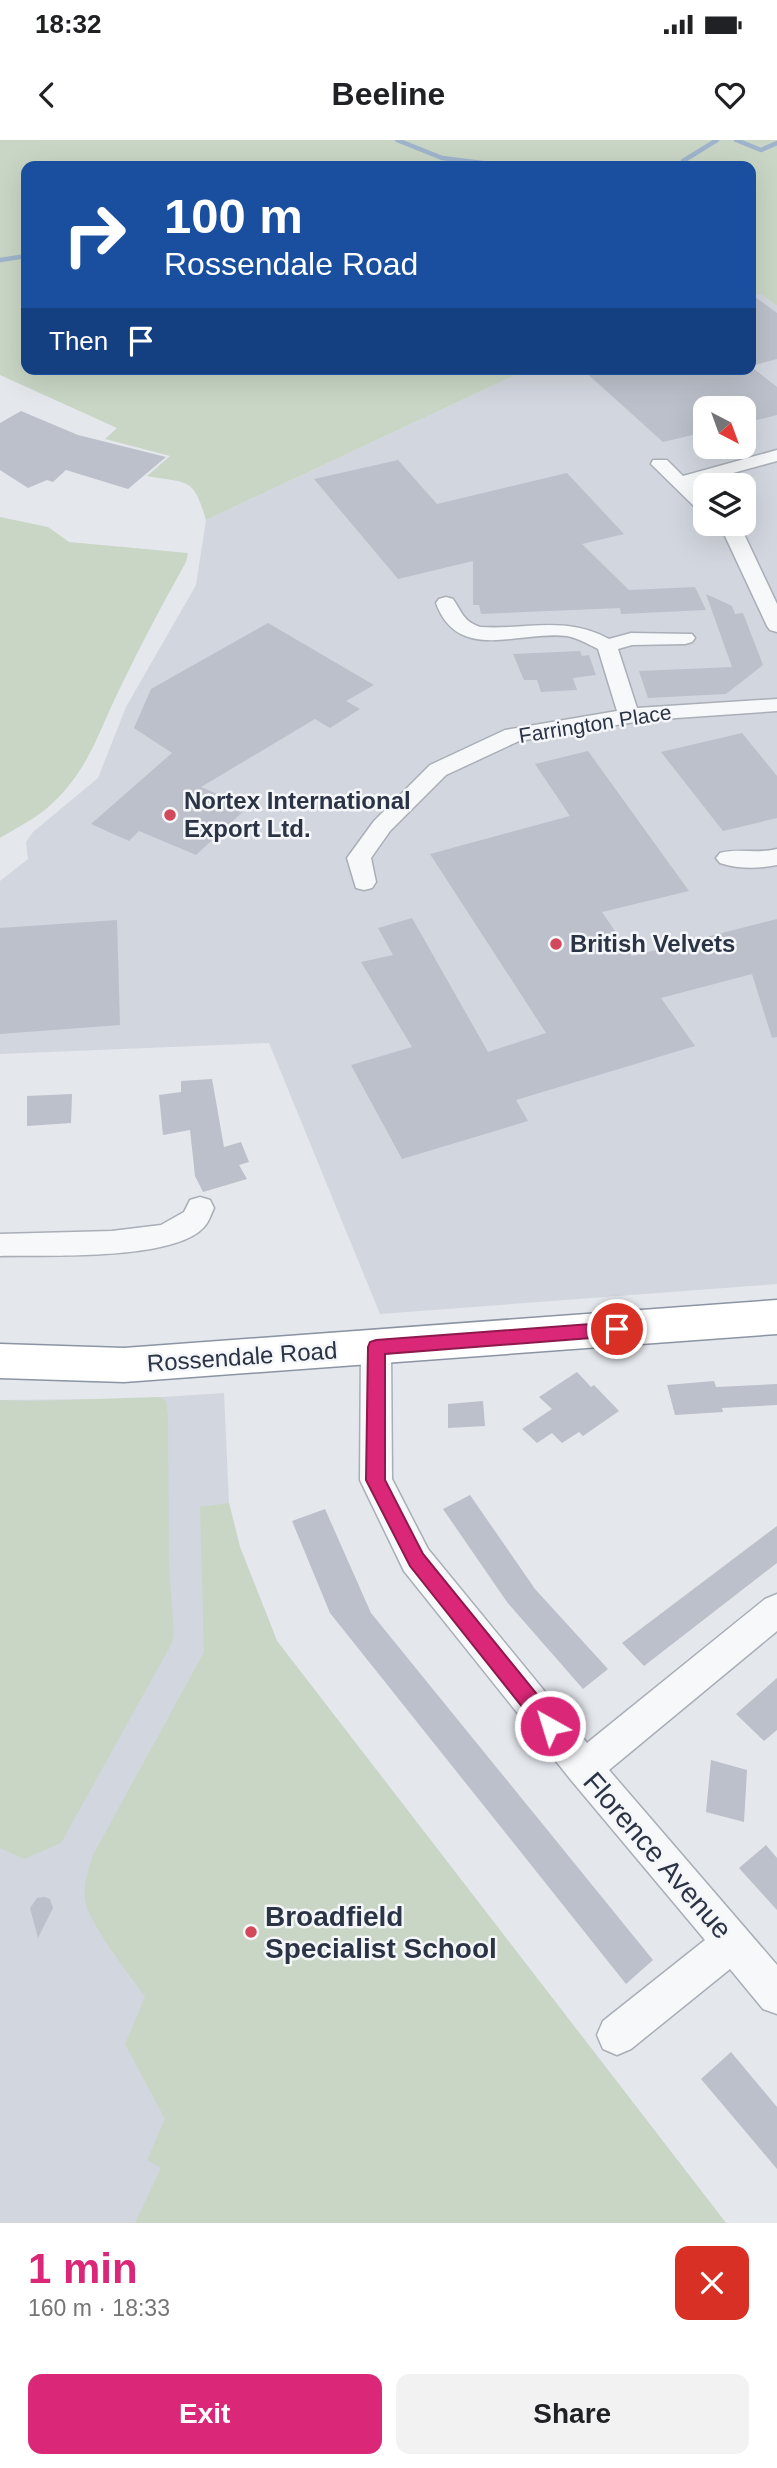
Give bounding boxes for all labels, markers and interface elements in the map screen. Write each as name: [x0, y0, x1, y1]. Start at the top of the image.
text: 18:32: [35, 9, 102, 39]
icon: back: [28, 76, 66, 114]
text: Beeline: [332, 76, 445, 112]
icon: heart: [711, 76, 749, 114]
icon: right: [49, 189, 140, 280]
text: 100 m: [164, 189, 303, 243]
text: Rossendale Road: [164, 246, 418, 282]
icon: arrive: [122, 322, 160, 360]
text: Then: [49, 326, 108, 356]
north arrow: [693, 396, 756, 458]
map controls: [693, 396, 756, 536]
button: layers: [693, 473, 756, 536]
street label: Farrington Place: [517, 700, 673, 747]
place label: Nortex International Export Ltd.: [184, 787, 411, 842]
marker: Nortex International Export Ltd.: [162, 807, 178, 823]
place label: British Velvets: [570, 930, 735, 957]
marker: British Velvets: [548, 936, 564, 952]
pin: [587, 1299, 647, 1359]
icon: arrive: [598, 1310, 636, 1348]
street label: Rossendale Road: [146, 1336, 338, 1377]
position arrow: [513, 1689, 587, 1763]
street label: Florence Avenue: [577, 1766, 738, 1945]
place label: Broadfield Specialist School: [265, 1901, 497, 1964]
marker: Broadfield Specialist School: [243, 1924, 259, 1940]
text: 1 min: [28, 2245, 138, 2292]
button: close: [675, 2246, 749, 2320]
text: 160 m · 18:33: [28, 2295, 170, 2321]
button: Exit: [28, 2374, 382, 2454]
button: Share: [396, 2374, 749, 2454]

